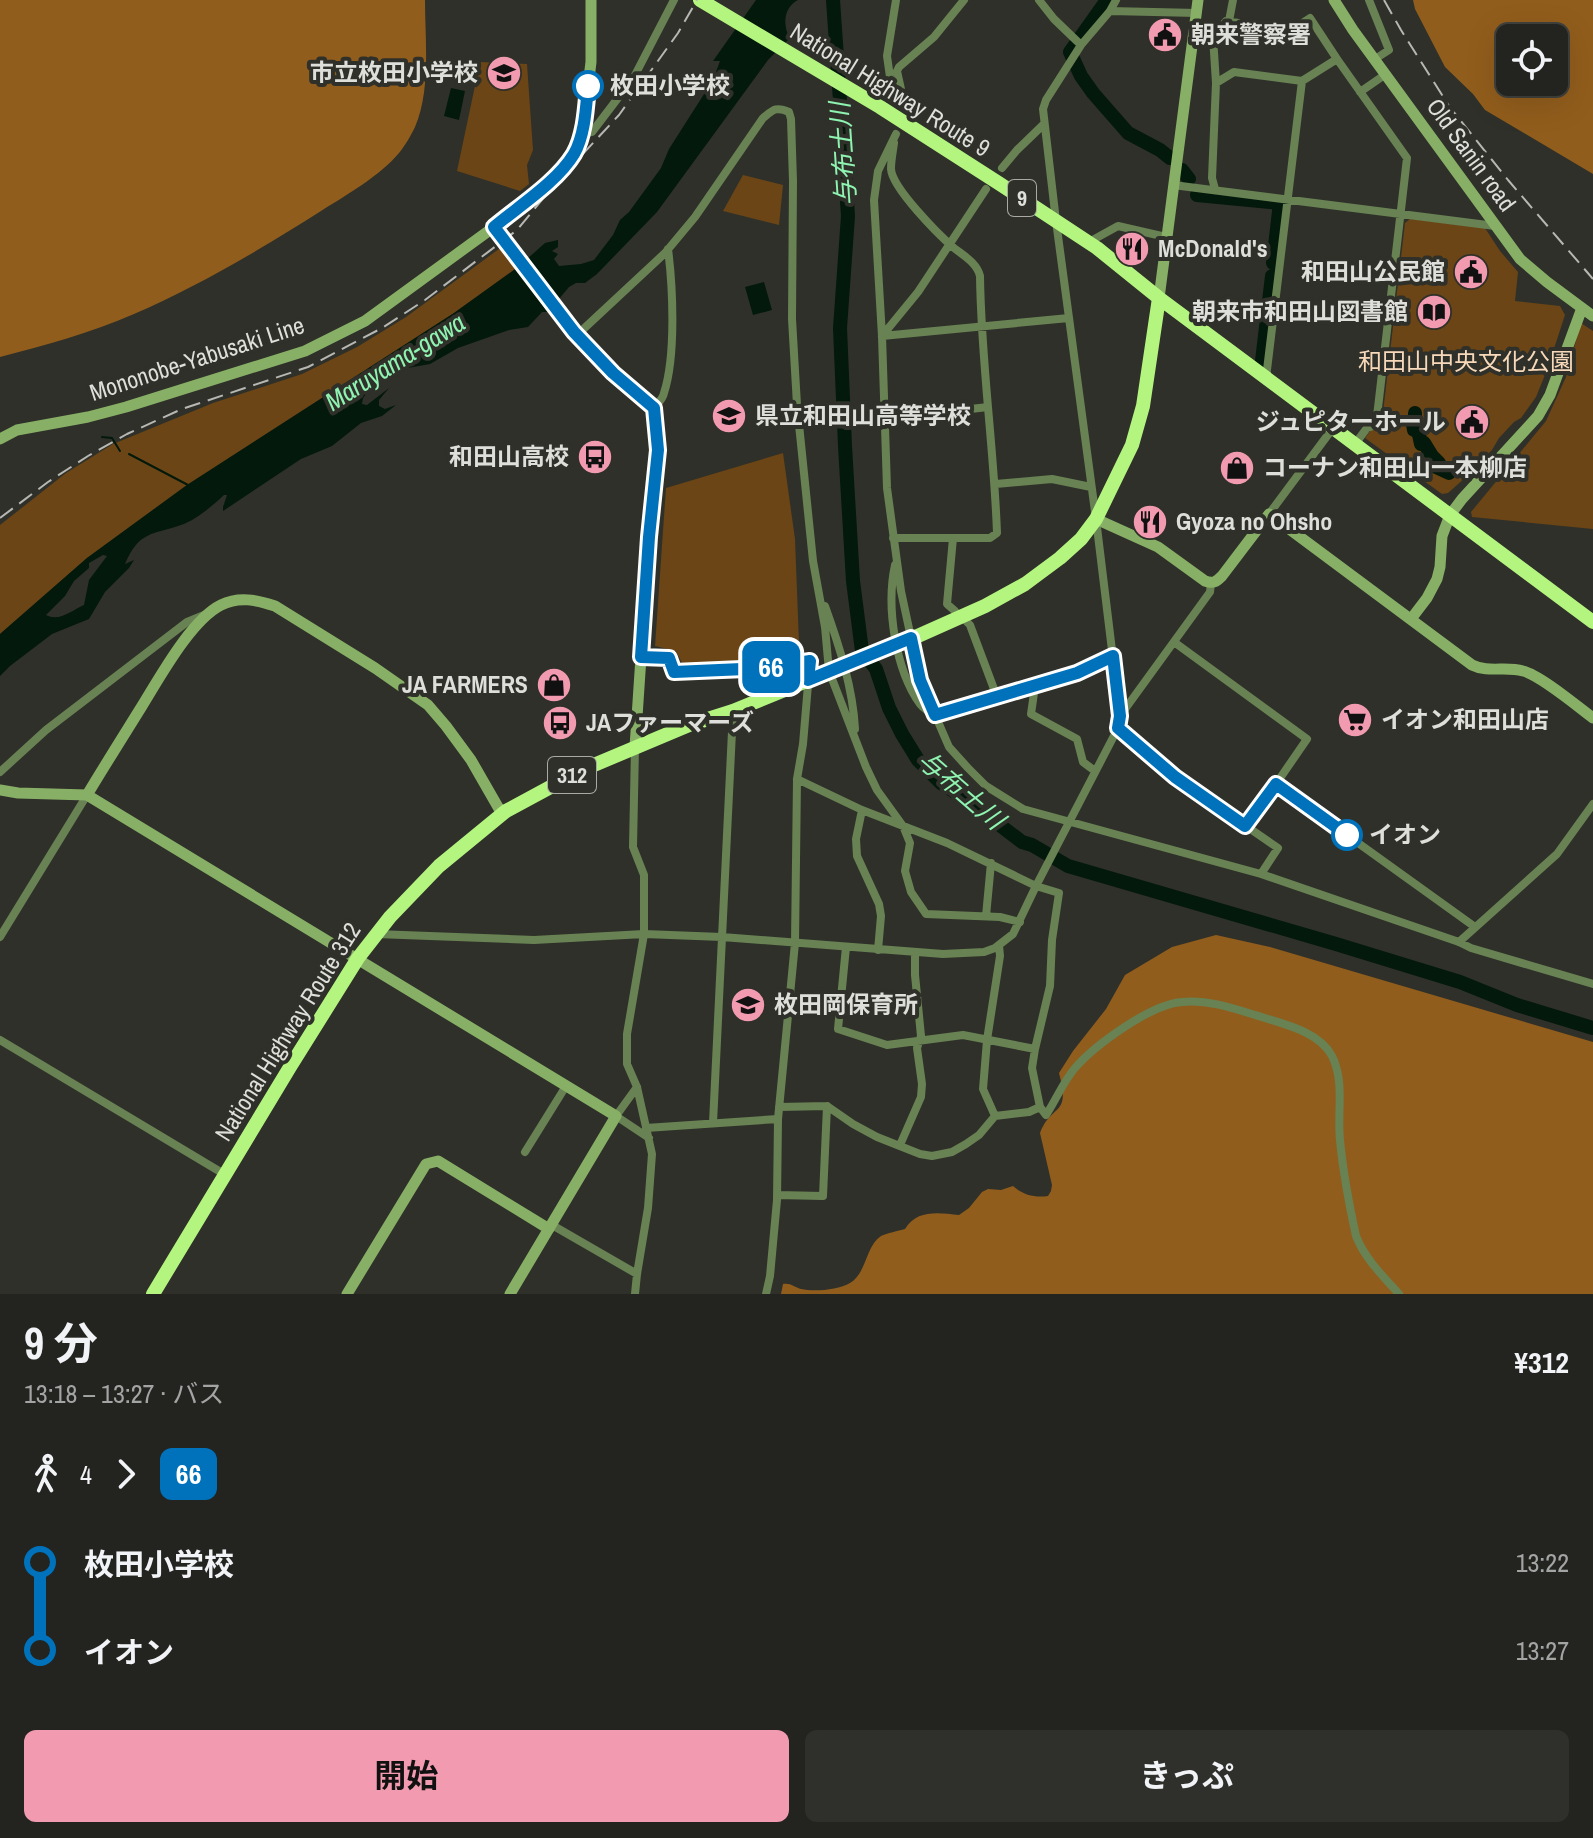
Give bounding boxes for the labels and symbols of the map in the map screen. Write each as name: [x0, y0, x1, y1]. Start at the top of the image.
street label: National Highway Route 9: [785, 15, 996, 164]
public building icon: 朝来警察署: [1146, 16, 1184, 54]
place label: 朝来警察署: [1191, 18, 1311, 50]
school or university icon: 市立枚田小学校: [485, 54, 523, 92]
place label: 市立枚田小学校: [310, 56, 478, 88]
place label: 枚田小学校: [610, 69, 730, 101]
marker: 枚田小学校: [573, 71, 603, 101]
street label: Old Sanin road: [1420, 91, 1524, 217]
water label: 与布土川: [821, 98, 864, 207]
road number: 9: [1008, 180, 1036, 216]
restaurant icon: McDonald's: [1113, 230, 1151, 268]
place label: McDonald's: [1158, 232, 1268, 264]
public building icon: 和田山公民館: [1452, 253, 1490, 291]
place label: 和田山公民館: [1301, 255, 1445, 287]
library icon: 朝来市和田山図書館: [1415, 293, 1453, 331]
place label: 朝来市和田山図書館: [1192, 295, 1408, 327]
water label: Maruyama-gawa: [318, 305, 471, 418]
street label: Mononobe-Yabusaki Line: [85, 308, 308, 408]
park label: 和田山中央文化公園: [1358, 345, 1574, 377]
school or university icon: 県立和田山高等学校: [710, 397, 748, 435]
place label: 県立和田山高等学校: [755, 399, 971, 431]
public building icon: ジュピターホール: [1453, 403, 1491, 441]
place label: ジュピターホール: [1256, 405, 1446, 437]
bus stop icon: 和田山高校: [576, 438, 614, 476]
place label: 和田山高校: [449, 440, 569, 472]
shop icon: コーナン和田山一本柳店: [1218, 449, 1256, 487]
place label: コーナン和田山一本柳店: [1263, 451, 1527, 483]
restaurant icon: Gyoza no Ohsho: [1131, 503, 1169, 541]
place label: Gyoza no Ohsho: [1176, 505, 1332, 537]
line badge: 66: [735, 641, 807, 693]
shop icon: JA FARMERS: [535, 666, 573, 704]
place label: JA FARMERS: [402, 668, 528, 700]
supermarket icon: イオン和田山店: [1336, 701, 1374, 739]
place label: イオン和田山店: [1381, 703, 1549, 735]
bus stop icon: JAファーマーズ: [541, 704, 579, 742]
place label: JAファーマーズ: [586, 706, 754, 738]
water label: 与布土川: [911, 742, 1014, 839]
road number: 312: [548, 757, 596, 793]
place label: イオン: [1369, 818, 1441, 850]
marker: イオン: [1332, 820, 1362, 850]
street label: National Highway Route 312: [207, 916, 367, 1147]
school or university icon: 枚田岡保育所: [729, 986, 767, 1024]
place label: 枚田岡保育所: [774, 988, 918, 1020]

